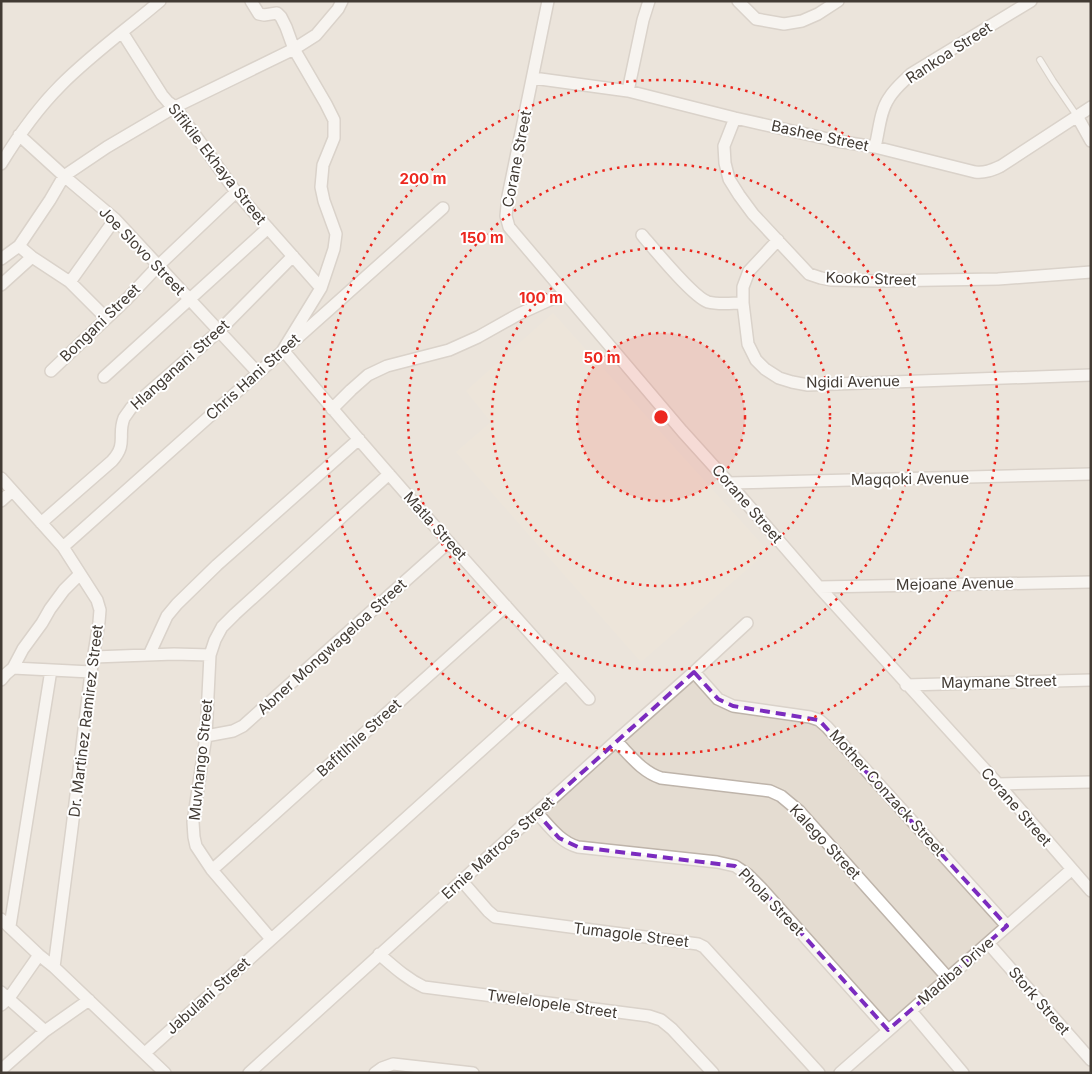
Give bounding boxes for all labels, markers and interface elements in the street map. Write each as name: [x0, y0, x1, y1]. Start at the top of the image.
street label: Rankoa Street: [902, 18, 995, 87]
street label: Sifikile Ekhaya Street: [164, 99, 271, 228]
street label: Corane Street: [498, 109, 535, 209]
street label: Bashee Street: [770, 116, 871, 155]
text: 200 m: [400, 169, 446, 188]
street label: Joe Slovo Street: [95, 202, 190, 299]
text: 150 m: [460, 228, 504, 247]
street label: Kooko Street: [825, 267, 917, 290]
street label: Bongani Street: [56, 280, 144, 366]
text: 100 m: [519, 288, 563, 307]
street label: Hlanganani Street: [126, 315, 233, 414]
street label: Chris Hani Street: [202, 329, 304, 424]
text: 50 m: [584, 348, 620, 367]
street label: Ngidi Avenue: [806, 371, 900, 392]
centre of rings: [652, 408, 670, 426]
street label: Corane Street: [708, 460, 787, 547]
street label: Magqoki Avenue: [851, 468, 969, 489]
street label: Matla Street: [400, 488, 471, 564]
street label: Mejoane Avenue: [896, 573, 1014, 594]
street label: Abner Mongwageloa Street: [253, 575, 410, 719]
street label: Dr. Martinez Ramirez Street: [64, 623, 107, 818]
street label: Maymane Street: [941, 671, 1057, 692]
street label: Bafitlhile Street: [312, 695, 405, 781]
street label: Muvhango Street: [185, 698, 216, 822]
street label: Mother Conzack Street: [826, 725, 949, 860]
street label: Corane Street: [977, 763, 1056, 850]
street label: Ernie Matroos Street: [437, 792, 558, 903]
street label: Kalego Street: [786, 800, 865, 883]
street label: Phola Street: [735, 864, 808, 939]
street label: Tumagole Street: [572, 918, 690, 951]
street label: Madiba Drive: [914, 933, 997, 1009]
street label: Jabulani Street: [162, 953, 254, 1038]
street label: Stork Street: [1005, 963, 1074, 1039]
street label: Twelelopele Street: [486, 985, 619, 1022]

